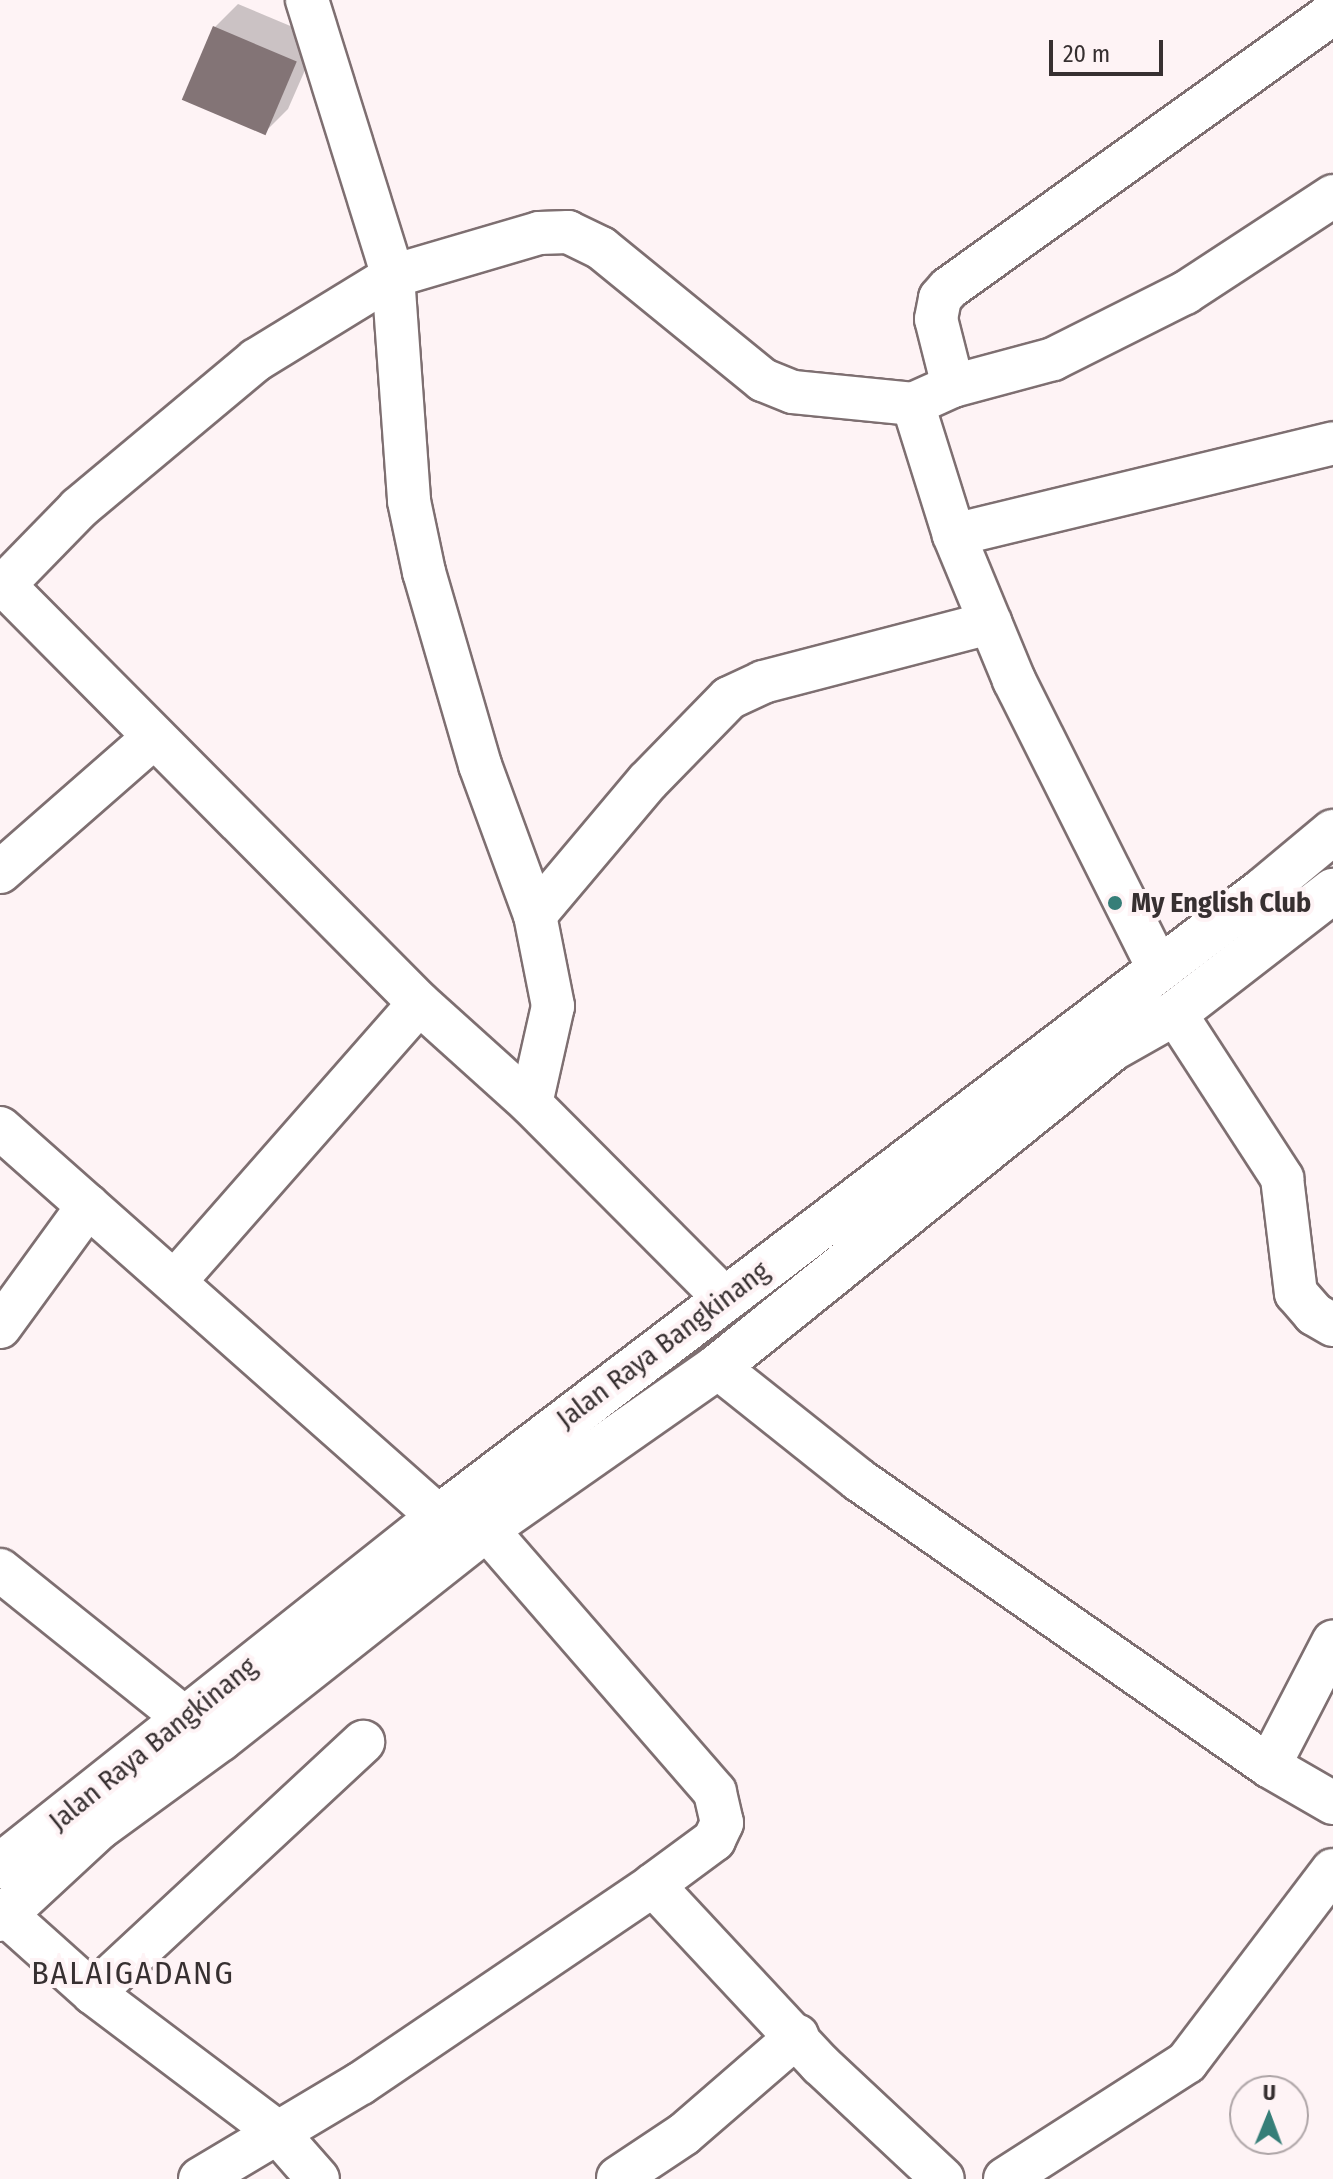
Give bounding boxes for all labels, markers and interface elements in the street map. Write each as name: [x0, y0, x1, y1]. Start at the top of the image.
scale bar: [1053, 24, 1167, 74]
text: 20 m: [1063, 40, 1110, 68]
place label: My English Club: [1131, 886, 1311, 920]
marker: My English Club: [1106, 894, 1124, 912]
street label: Jalan Raya Bangkinang: [550, 1254, 776, 1436]
street label: Jalan Raya Bangkinang: [42, 1650, 264, 1838]
district label: BALAIGADANG: [31, 1954, 235, 1992]
north arrow: [1229, 2075, 1309, 2155]
text: U: [1263, 2079, 1276, 2106]

